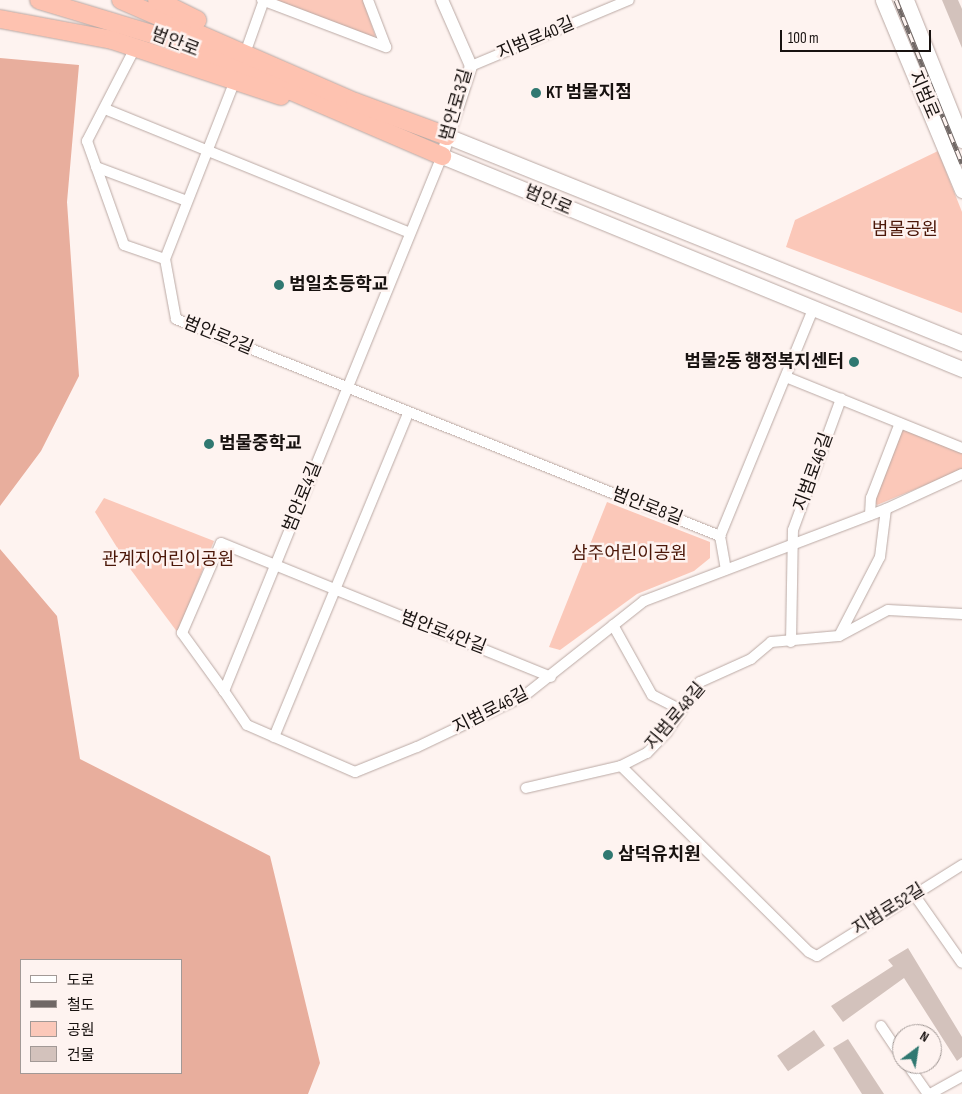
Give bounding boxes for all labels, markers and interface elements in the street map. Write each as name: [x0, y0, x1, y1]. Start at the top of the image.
street label: 지범로40길: [494, 13, 578, 65]
scale bar: [782, 20, 933, 52]
street label: 범안로: [148, 24, 202, 62]
text: 100 m: [788, 29, 819, 48]
street label: 범안로3길: [436, 67, 478, 143]
street label: 지범로: [903, 68, 943, 122]
place label: KT 범물지점: [546, 82, 632, 104]
marker: KT 범물지점: [530, 87, 542, 99]
street label: 범안로: [521, 181, 575, 221]
park label: 범물공원: [872, 219, 938, 241]
place label: 범일초등학교: [289, 274, 388, 296]
marker: 범일초등학교: [273, 279, 285, 291]
street label: 범안로2길: [180, 312, 256, 360]
place label: 범물2동 행정복지센터: [684, 351, 844, 373]
marker: 범물2동 행정복지센터: [848, 356, 860, 368]
street label: 지범로46길: [790, 430, 838, 514]
place label: 범물중학교: [219, 433, 302, 455]
marker: 범물중학교: [203, 438, 215, 450]
street label: 범안로4길: [279, 459, 327, 535]
street label: 범안로8길: [609, 484, 685, 530]
park label: 삼주어린이공원: [571, 543, 687, 565]
park label: 관계지어린이공원: [102, 549, 234, 571]
street label: 범안로4안길: [397, 607, 489, 659]
street label: 지범로48길: [641, 679, 711, 755]
street label: 지범로46길: [450, 683, 532, 739]
place label: 삼덕유치원: [618, 844, 701, 866]
marker: 삼덕유치원: [602, 849, 614, 861]
street label: 지범로52길: [849, 879, 929, 941]
legend: [20, 959, 182, 1074]
text: 도로: [67, 971, 95, 990]
text: 철도: [67, 996, 95, 1015]
text: 공원: [67, 1021, 95, 1040]
north arrow: [892, 1024, 942, 1074]
text: N: [917, 1027, 932, 1046]
text: 건물: [67, 1046, 95, 1065]

